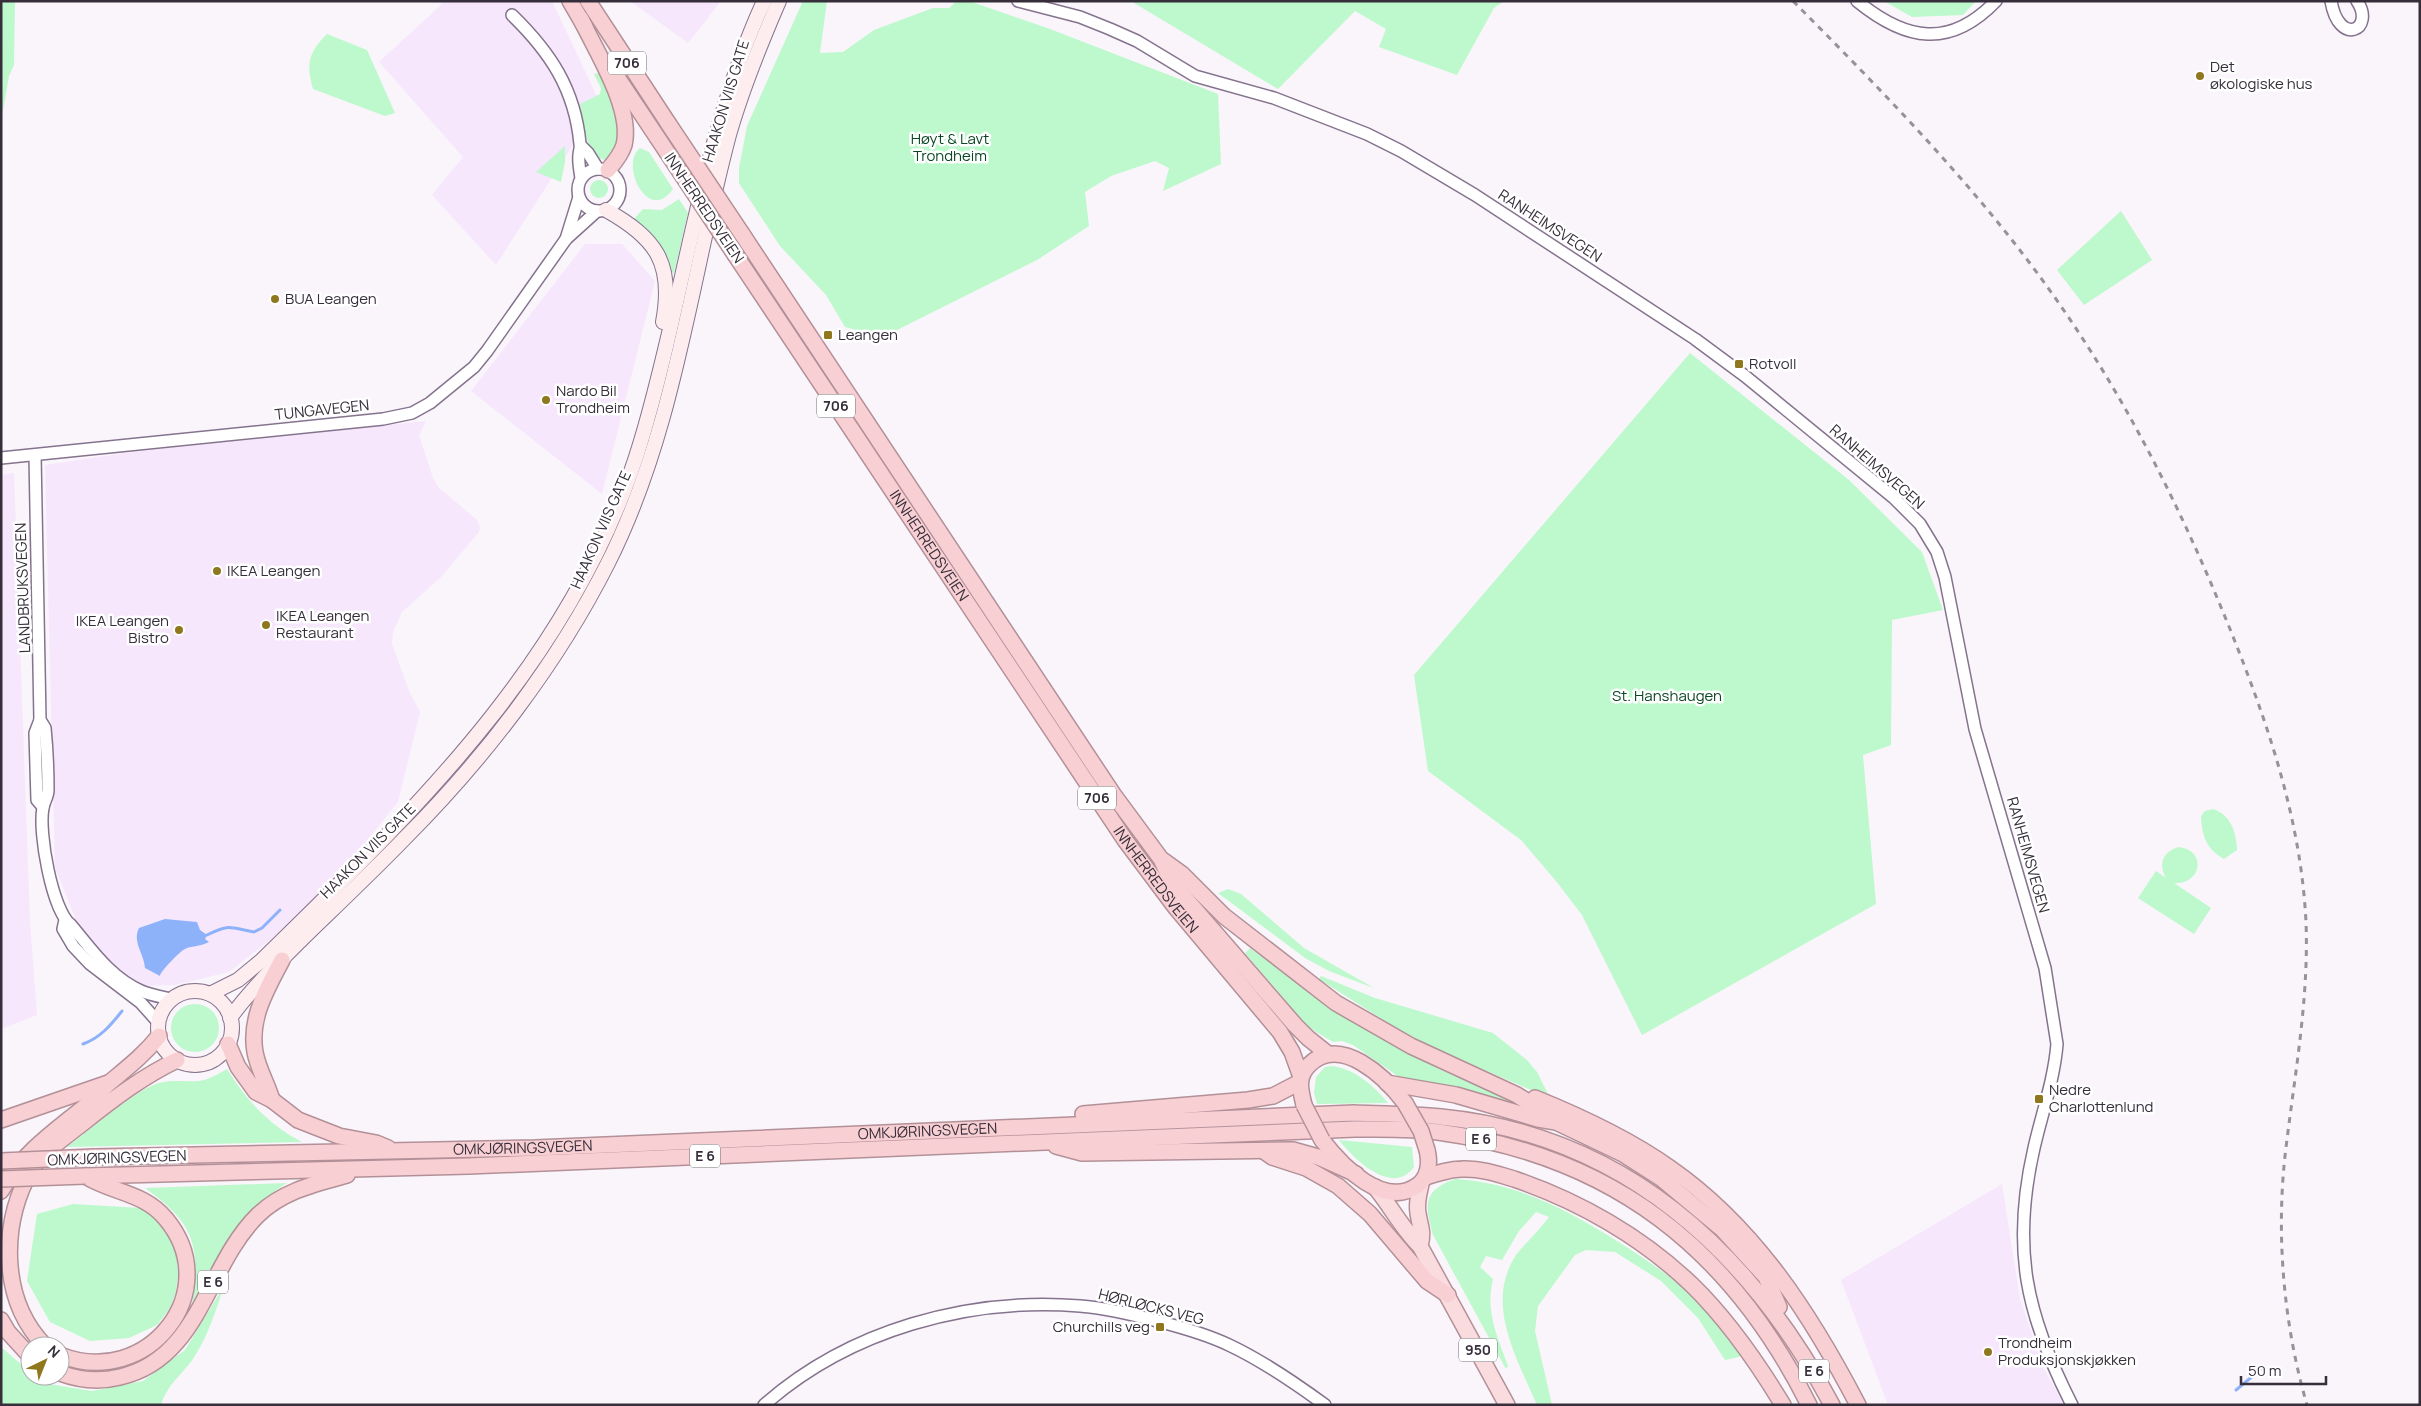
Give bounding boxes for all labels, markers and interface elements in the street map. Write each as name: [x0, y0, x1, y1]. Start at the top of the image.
street label: HAAKON VIIS GATE: [697, 37, 754, 165]
road number: 706: [608, 52, 646, 74]
place label: Det økologiske hus: [2210, 56, 2313, 94]
marker: Det økologiske hus: [2194, 70, 2206, 82]
park label: Høyt & Lavt Trondheim: [911, 128, 989, 166]
street label: INNHERREDSVEIEN: [660, 148, 749, 267]
street label: RANHEIMSVEGEN: [1494, 184, 1606, 267]
place label: BUA Leangen: [285, 288, 377, 309]
marker: BUA Leangen: [269, 293, 281, 305]
place label: Leangen: [838, 324, 898, 345]
marker: Leangen: [822, 329, 834, 341]
place label: Rotvoll: [1749, 353, 1797, 374]
marker: Rotvoll: [1733, 358, 1745, 370]
place label: Nardo Bil Trondheim: [556, 380, 630, 418]
street label: TUNGAVEGEN: [274, 394, 370, 425]
marker: Nardo Bil Trondheim: [540, 394, 552, 406]
road number: 706: [817, 394, 855, 418]
street label: RANHEIMSVEGEN: [1825, 419, 1929, 514]
street label: HAAKON VIIS GATE: [565, 468, 636, 592]
street label: INNHERREDSVEIEN: [885, 486, 974, 605]
street label: LANDBRUKSVEGEN: [10, 522, 35, 654]
place label: IKEA Leangen: [227, 560, 320, 581]
marker: IKEA Leangen: [211, 565, 223, 577]
place label: IKEA Leangen Restaurant: [276, 605, 369, 643]
place label: IKEA Leangen Bistro: [76, 610, 169, 648]
marker: IKEA Leangen Restaurant: [260, 619, 272, 631]
marker: IKEA Leangen Bistro: [173, 624, 185, 636]
park label: St. Hanshaugen: [1612, 685, 1722, 706]
road number: 706: [1078, 786, 1116, 810]
street label: RANHEIMSVEGEN: [2002, 794, 2055, 915]
street label: HAAKON VIIS GATE: [315, 798, 420, 903]
street label: INNHERREDSVEIEN: [1109, 822, 1204, 937]
place label: Nedre Charlottenlund: [2049, 1079, 2154, 1117]
marker: Nedre Charlottenlund: [2033, 1093, 2045, 1105]
street label: OMKJØRINGSVEGEN: [857, 1117, 998, 1144]
road number: E 6: [1466, 1128, 1496, 1150]
street label: OMKJØRINGSVEGEN: [453, 1135, 593, 1160]
road number: E 6: [690, 1144, 720, 1168]
street label: OMKJØRINGSVEGEN: [47, 1145, 187, 1170]
road number: E 6: [198, 1270, 228, 1294]
street label: HØRLØCKS VEG: [1096, 1283, 1206, 1330]
place label: Churchills veg: [1053, 1316, 1150, 1337]
marker: Churchills veg: [1154, 1321, 1166, 1333]
place label: Trondheim Produksjonskjøkken: [1998, 1332, 2136, 1370]
north arrow: [20, 1336, 70, 1386]
road number: 950: [1459, 1338, 1497, 1362]
text: N: [44, 1341, 64, 1362]
marker: Trondheim Produksjonskjøkken: [1982, 1346, 1994, 1358]
scale bar: [2241, 1354, 2326, 1386]
road number: E 6: [1799, 1360, 1829, 1382]
text: 50 m: [2248, 1360, 2282, 1381]

